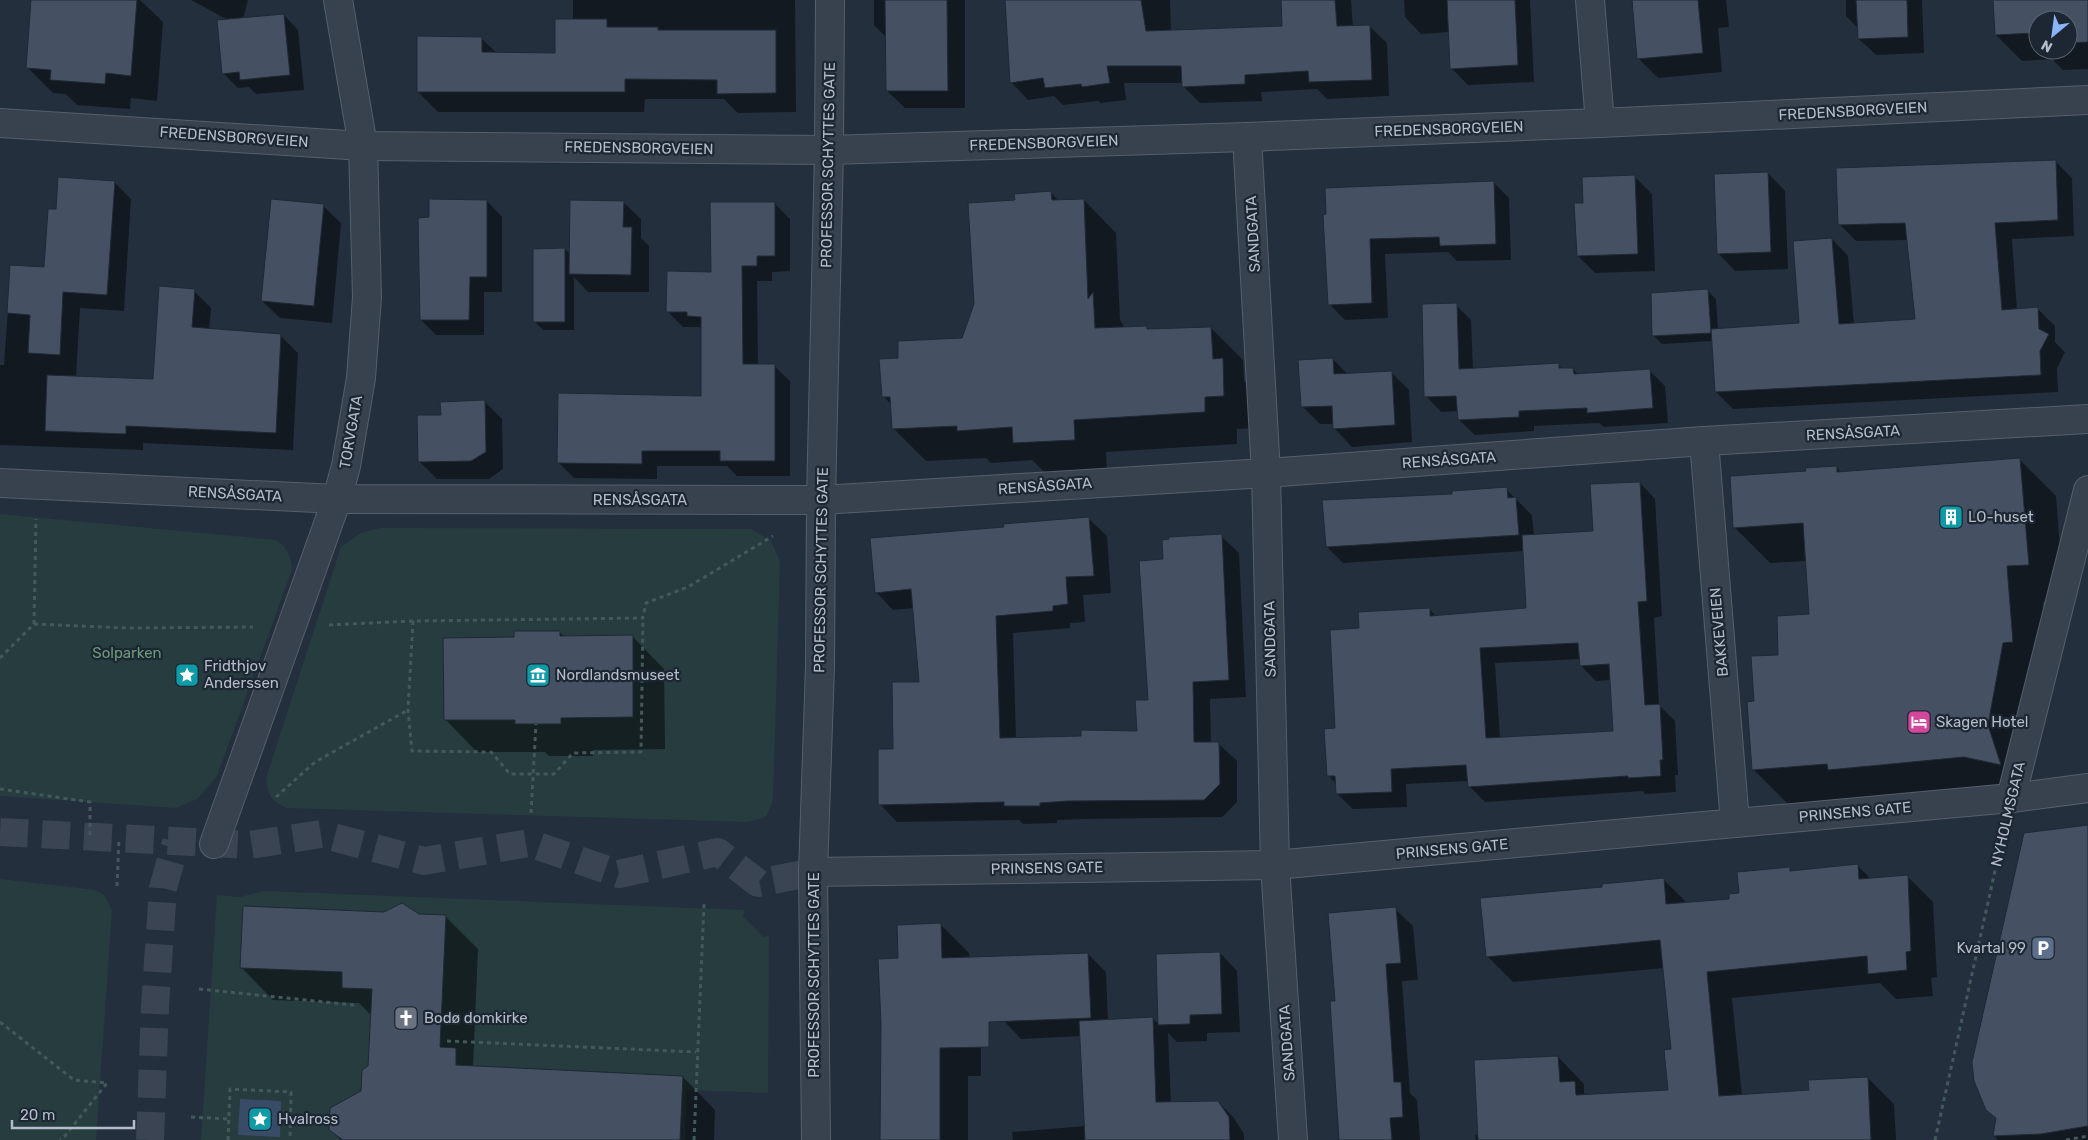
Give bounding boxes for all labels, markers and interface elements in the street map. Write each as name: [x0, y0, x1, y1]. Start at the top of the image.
north arrow: [2028, 10, 2078, 60]
text: N: [2038, 36, 2055, 56]
street label: PROFESSOR SCHYTTES GATE: [817, 62, 839, 268]
street label: FREDENSBORGVEIEN: [1778, 98, 1928, 124]
street label: FREDENSBORGVEIEN: [1374, 117, 1524, 141]
street label: FREDENSBORGVEIEN: [159, 123, 309, 151]
street label: FREDENSBORGVEIEN: [969, 131, 1119, 155]
street label: FREDENSBORGVEIEN: [564, 138, 714, 158]
street label: SANDGATA: [1242, 195, 1264, 273]
street label: TORVGATA: [336, 394, 366, 470]
street label: RENSÅSGATA: [1805, 422, 1901, 444]
street label: RENSÅSGATA: [1401, 448, 1497, 472]
street label: PROFESSOR SCHYTTES GATE: [810, 467, 832, 673]
street label: RENSÅSGATA: [997, 474, 1093, 498]
street label: RENSÅSGATA: [187, 483, 283, 505]
street label: RENSÅSGATA: [593, 491, 687, 509]
building icon: LO-huset: [1938, 504, 1964, 530]
place label: LO-huset: [1968, 508, 2034, 526]
street label: BAKKEVEIEN: [1706, 587, 1732, 677]
street label: SANDGATA: [1260, 601, 1280, 677]
park label: Solparken: [92, 644, 162, 662]
place label: Fridthjov Anderssen: [204, 657, 279, 692]
place icon: Fridthjov Anderssen: [174, 662, 200, 688]
museum icon: Nordlandsmuseet: [525, 662, 551, 688]
place label: Nordlandsmuseet: [556, 666, 680, 684]
hotel icon: Skagen Hotel: [1906, 709, 1932, 735]
place label: Skagen Hotel: [1936, 713, 2028, 731]
street label: NYHOLMSGATA: [1987, 760, 2029, 868]
street label: PRINSENS GATE: [1798, 798, 1912, 826]
street label: PRINSENS GATE: [1395, 835, 1509, 863]
street label: PRINSENS GATE: [991, 858, 1103, 878]
street label: PROFESSOR SCHYTTES GATE: [805, 872, 823, 1078]
parking icon: Kvartal 99: [2030, 935, 2056, 961]
place label: Kvartal 99: [1956, 939, 2026, 957]
street label: SANDGATA: [1275, 1004, 1299, 1082]
church icon: Bodø domkirke: [393, 1005, 419, 1031]
place label: Bodø domkirke: [424, 1009, 528, 1027]
scale bar: [12, 1098, 135, 1130]
text: 20 m: [20, 1106, 55, 1124]
place icon: Hvalross: [247, 1106, 273, 1132]
place label: Hvalross: [278, 1110, 338, 1128]

